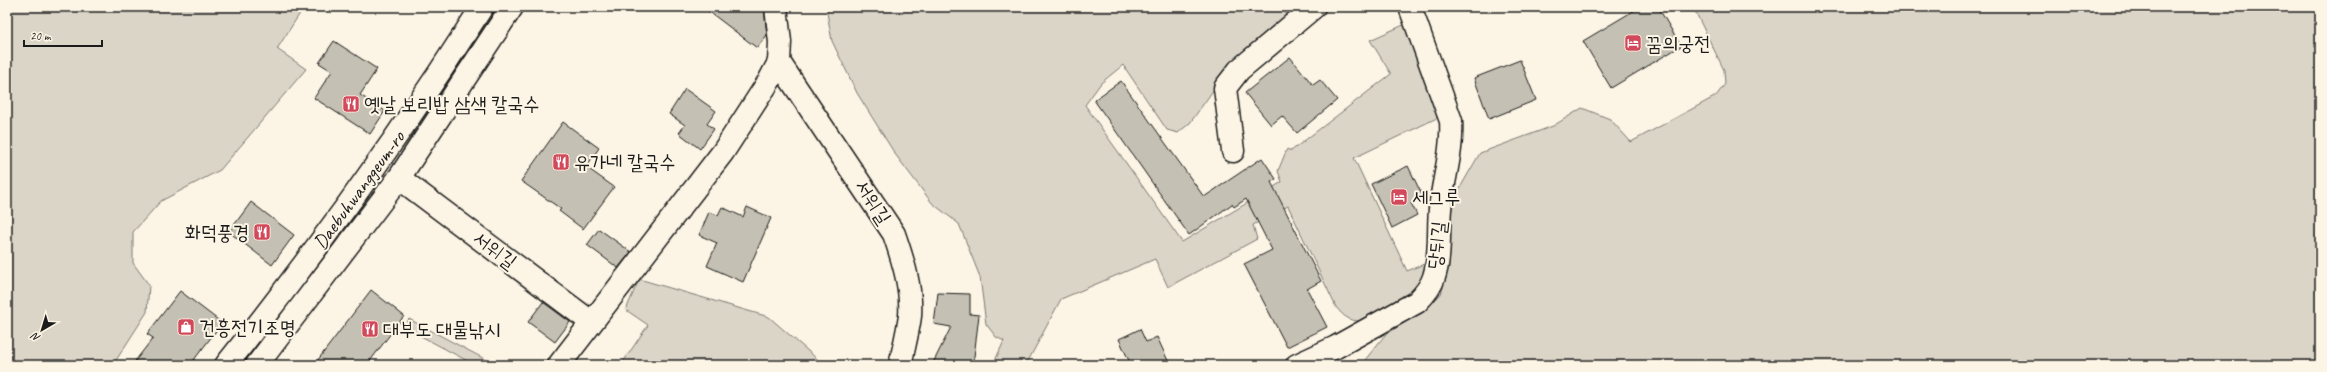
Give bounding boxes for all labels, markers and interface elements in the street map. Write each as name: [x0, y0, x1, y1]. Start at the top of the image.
scale bar: [24, 22, 102, 48]
text: 20 m: [30, 28, 52, 44]
place label: 꿈의궁전: [1646, 31, 1710, 56]
hotel icon: 꿈의궁전: [1623, 33, 1643, 53]
place label: 옛날 보리밥 삼색 칼국수: [364, 92, 539, 117]
restaurant icon: 옛날 보리밥 삼색 칼국수: [341, 94, 361, 114]
street label: Daebuhwanggeum-ro: [308, 125, 411, 254]
place label: 유가네 칼국수: [574, 150, 675, 175]
restaurant icon: 유가네 칼국수: [551, 152, 571, 172]
street label: 서위길: [849, 175, 897, 229]
place label: 세그루: [1412, 185, 1460, 210]
hotel icon: 세그루: [1389, 187, 1409, 207]
place label: 화덕풍경: [185, 220, 249, 245]
street label: 당뒤길: [1422, 220, 1452, 270]
restaurant icon: 화덕풍경: [252, 222, 272, 242]
street label: 서위길: [468, 225, 522, 275]
north arrow: [22, 310, 62, 350]
place label: 건흥전기조명: [199, 315, 296, 340]
shop icon: 건흥전기조명: [176, 317, 196, 337]
place label: 대부도 대물낚시: [383, 317, 501, 342]
restaurant icon: 대부도 대물낚시: [360, 319, 380, 339]
text: N: [27, 329, 43, 345]

